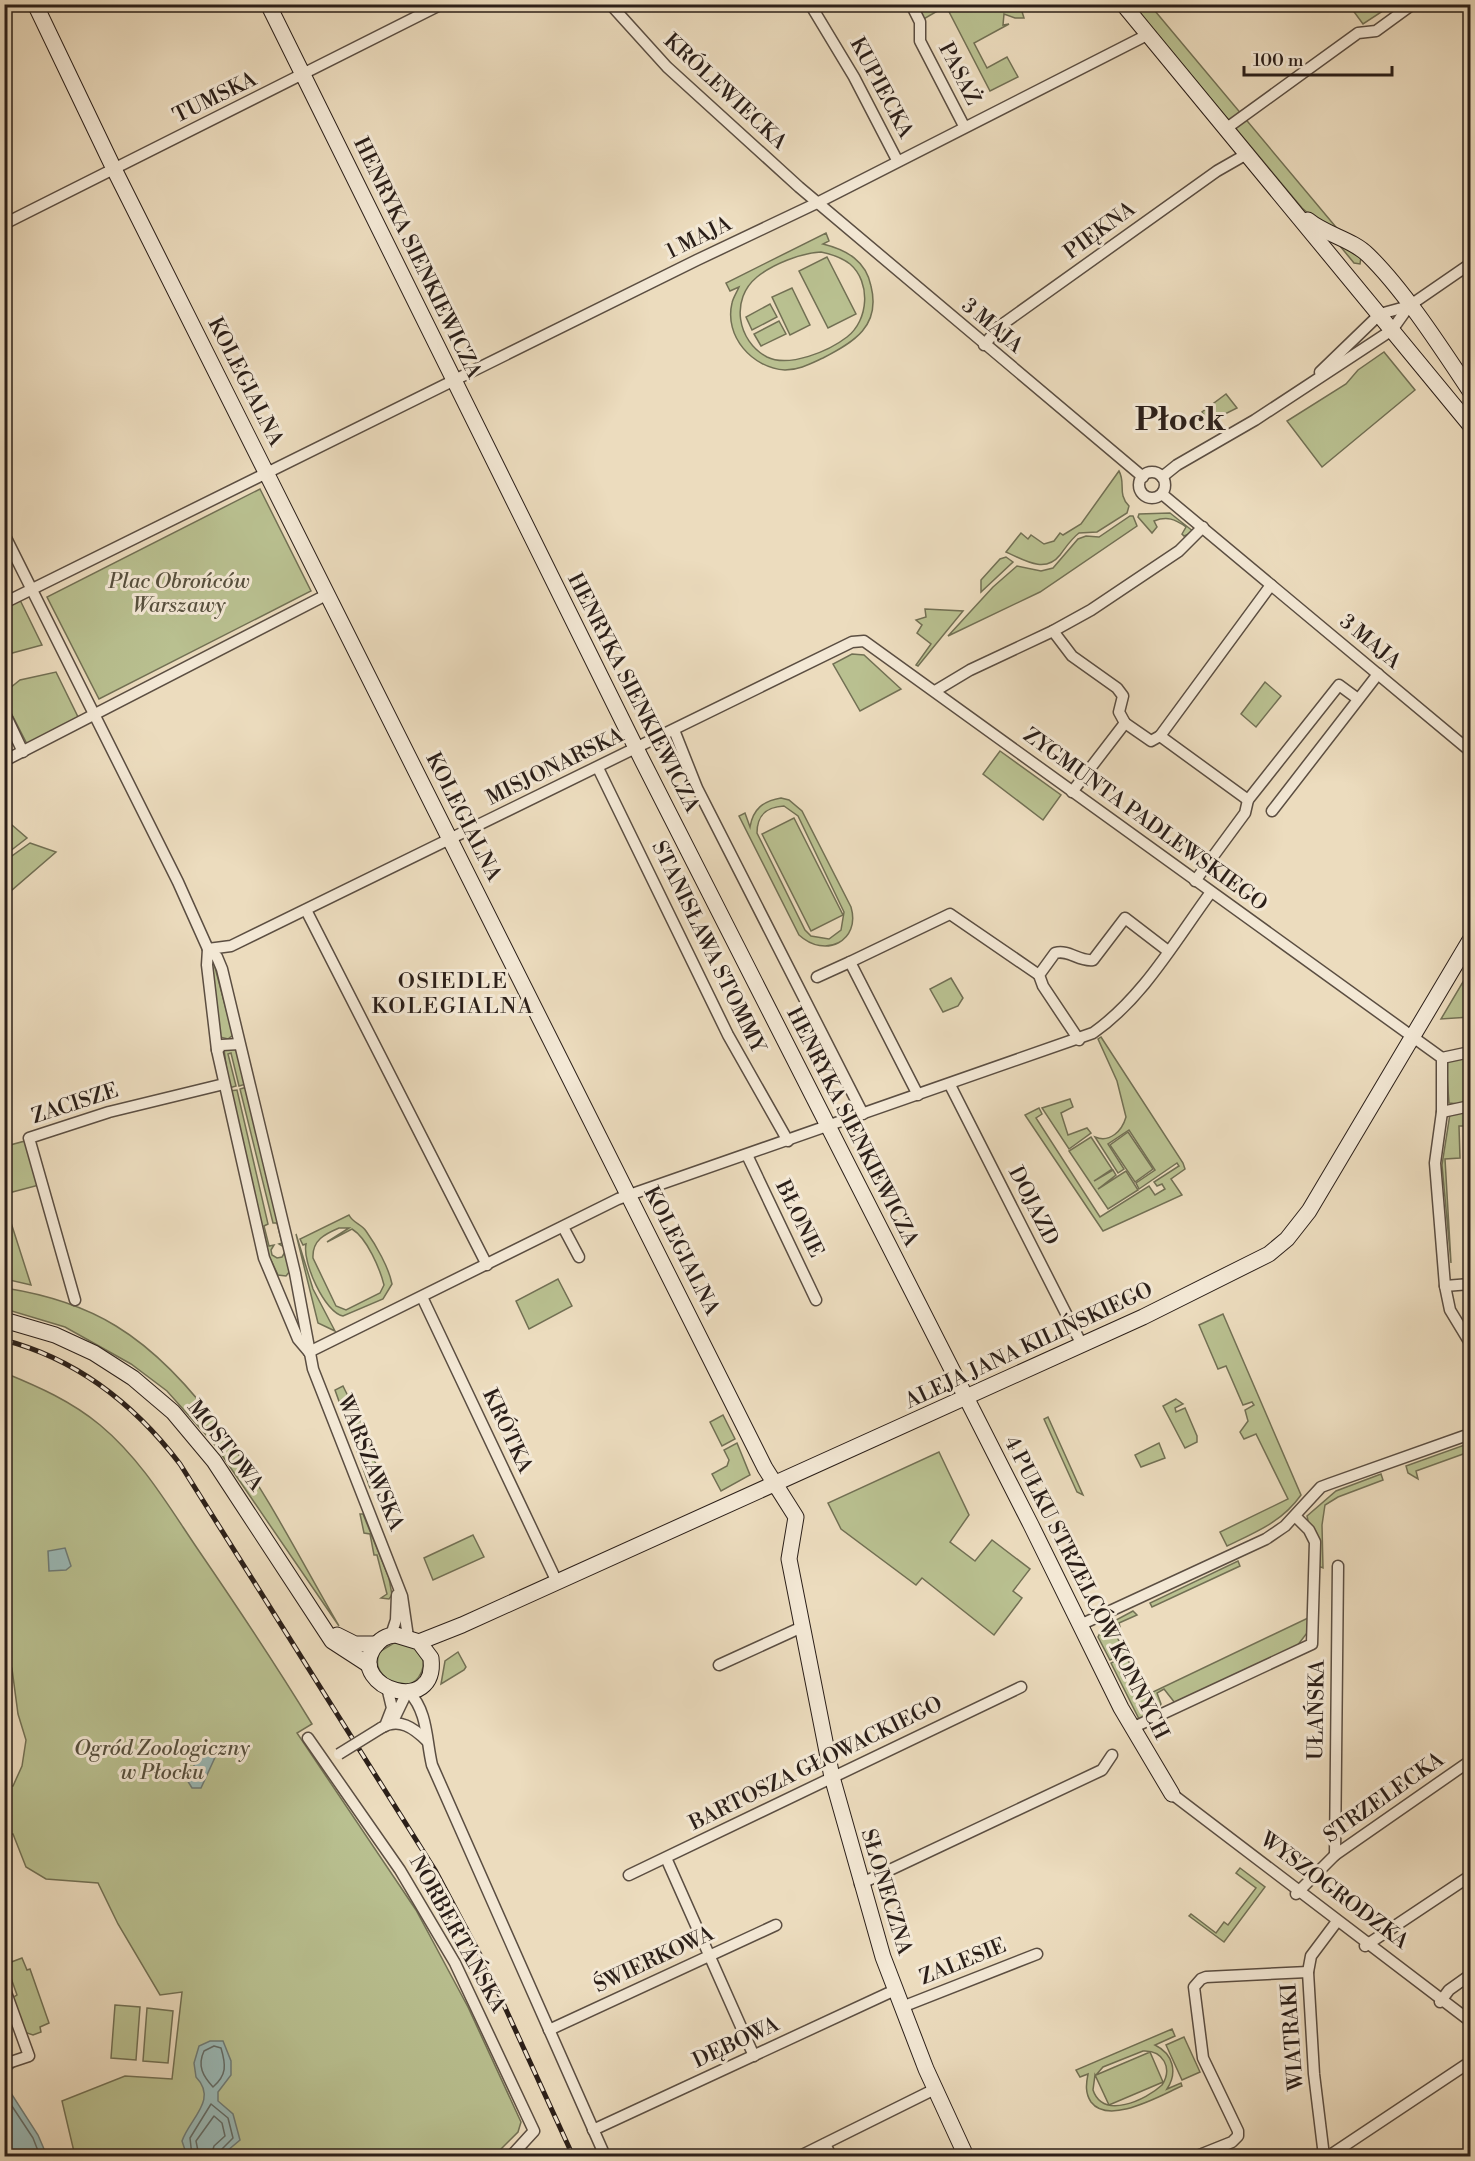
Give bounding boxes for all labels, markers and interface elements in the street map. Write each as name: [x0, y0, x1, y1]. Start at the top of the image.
street label: KRÓLEWIECKA: [658, 26, 794, 156]
street label: KUPIECKA: [844, 33, 919, 143]
street label: PASAŻ: [932, 38, 987, 110]
scale bar: [1244, 39, 1392, 77]
text: 100 m: [1253, 49, 1304, 72]
street label: TUMSKA: [169, 66, 262, 129]
street label: HENRYKA SIENKIEWICZA: [347, 133, 487, 383]
street label: PIĘKNA: [1059, 196, 1141, 266]
street label: 1 MAJA: [662, 211, 737, 265]
street label: 3 MAJA: [956, 293, 1028, 360]
street label: KOLEGIALNA: [201, 313, 289, 451]
district label: Płock: [1135, 400, 1226, 441]
park label: Plac Obrońców Warszawy: [107, 569, 250, 619]
street label: HENRYKA SIENKIEWICZA: [561, 569, 705, 817]
street label: 3 MAJA: [1334, 609, 1406, 676]
street label: MISJONARSKA: [482, 722, 628, 811]
street label: ZYGMUNTA PADLEWSKIEGO: [1018, 723, 1272, 917]
street label: KOLEGIALNA: [419, 748, 507, 886]
street label: STANISŁAWA STOMMY: [645, 837, 771, 1058]
district label: OSIEDLE KOLEGIALNA: [372, 968, 534, 1020]
street label: HENRYKA SIENKIEWICZA: [780, 1003, 924, 1251]
street label: ZACISZE: [28, 1078, 122, 1130]
street label: DOJAZD: [1002, 1162, 1064, 1250]
street label: BŁONIE: [769, 1175, 829, 1262]
street label: KOLEGIALNA: [637, 1182, 725, 1320]
street label: ALEJA JANA KILIŃSKIEGO: [899, 1274, 1157, 1415]
street label: KRÓTKA: [476, 1384, 541, 1478]
street label: WARSZAWSKA: [331, 1391, 409, 1535]
street label: MOSTOWA: [181, 1395, 269, 1497]
street label: 4 PUŁKU STRZELCÓW KONNYCH: [998, 1431, 1177, 1744]
street label: UŁAŃSKA: [1300, 1659, 1331, 1760]
street label: BARTOSZA GŁOWACKIEGO: [684, 1691, 947, 1837]
park label: Ogród Zoologiczny w Płocku: [74, 1736, 251, 1786]
street label: STRZELECKA: [1319, 1747, 1450, 1849]
street label: SŁONECZNA: [855, 1826, 918, 1959]
street label: WYSZOGRODZKA: [1254, 1826, 1414, 1956]
street label: NORBERTAŃSKA: [403, 1850, 514, 2017]
street label: ŚWIERKOWA: [589, 1918, 719, 1999]
street label: ZALESIE: [916, 1933, 1010, 1991]
street label: WIATRAKI: [1276, 1982, 1310, 2093]
street label: DĘBOWA: [689, 2011, 784, 2074]

